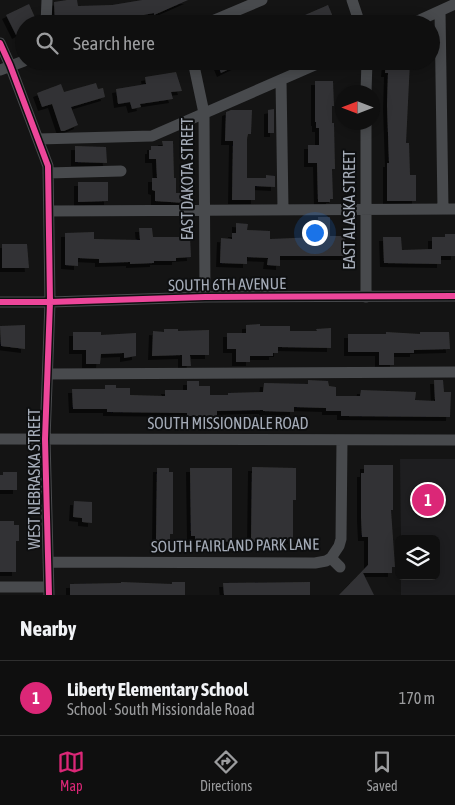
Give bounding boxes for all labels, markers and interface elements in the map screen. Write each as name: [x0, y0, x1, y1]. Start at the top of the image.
search box: [15, 15, 440, 70]
icon: search: [33, 29, 61, 57]
text: Search here: [73, 32, 155, 54]
north arrow: [335, 85, 380, 130]
street label: EAST DAKOTA STREET: [178, 118, 196, 240]
street label: EAST ALASKA STREET: [340, 150, 358, 270]
your location: [302, 220, 328, 246]
street label: SOUTH 6TH AVENUE: [168, 274, 286, 294]
street label: WEST NEBRASKA STREET: [25, 408, 43, 550]
street label: SOUTH MISSIONDALE ROAD: [147, 414, 309, 432]
pin: 1: [412, 481, 444, 519]
street label: SOUTH FAIRLAND PARK LANE: [151, 535, 319, 555]
map controls: [395, 535, 440, 580]
button: layers: [395, 535, 440, 580]
text: Nearby: [20, 616, 76, 640]
text: Liberty Elementary School: [67, 678, 248, 700]
text: 1: [32, 689, 40, 707]
text: 170 m: [399, 689, 435, 707]
text: School · South Missiondale Road: [67, 700, 255, 718]
tab: Map: [57, 748, 85, 794]
tab: Directions: [200, 748, 252, 794]
tab: Saved: [367, 748, 398, 794]

